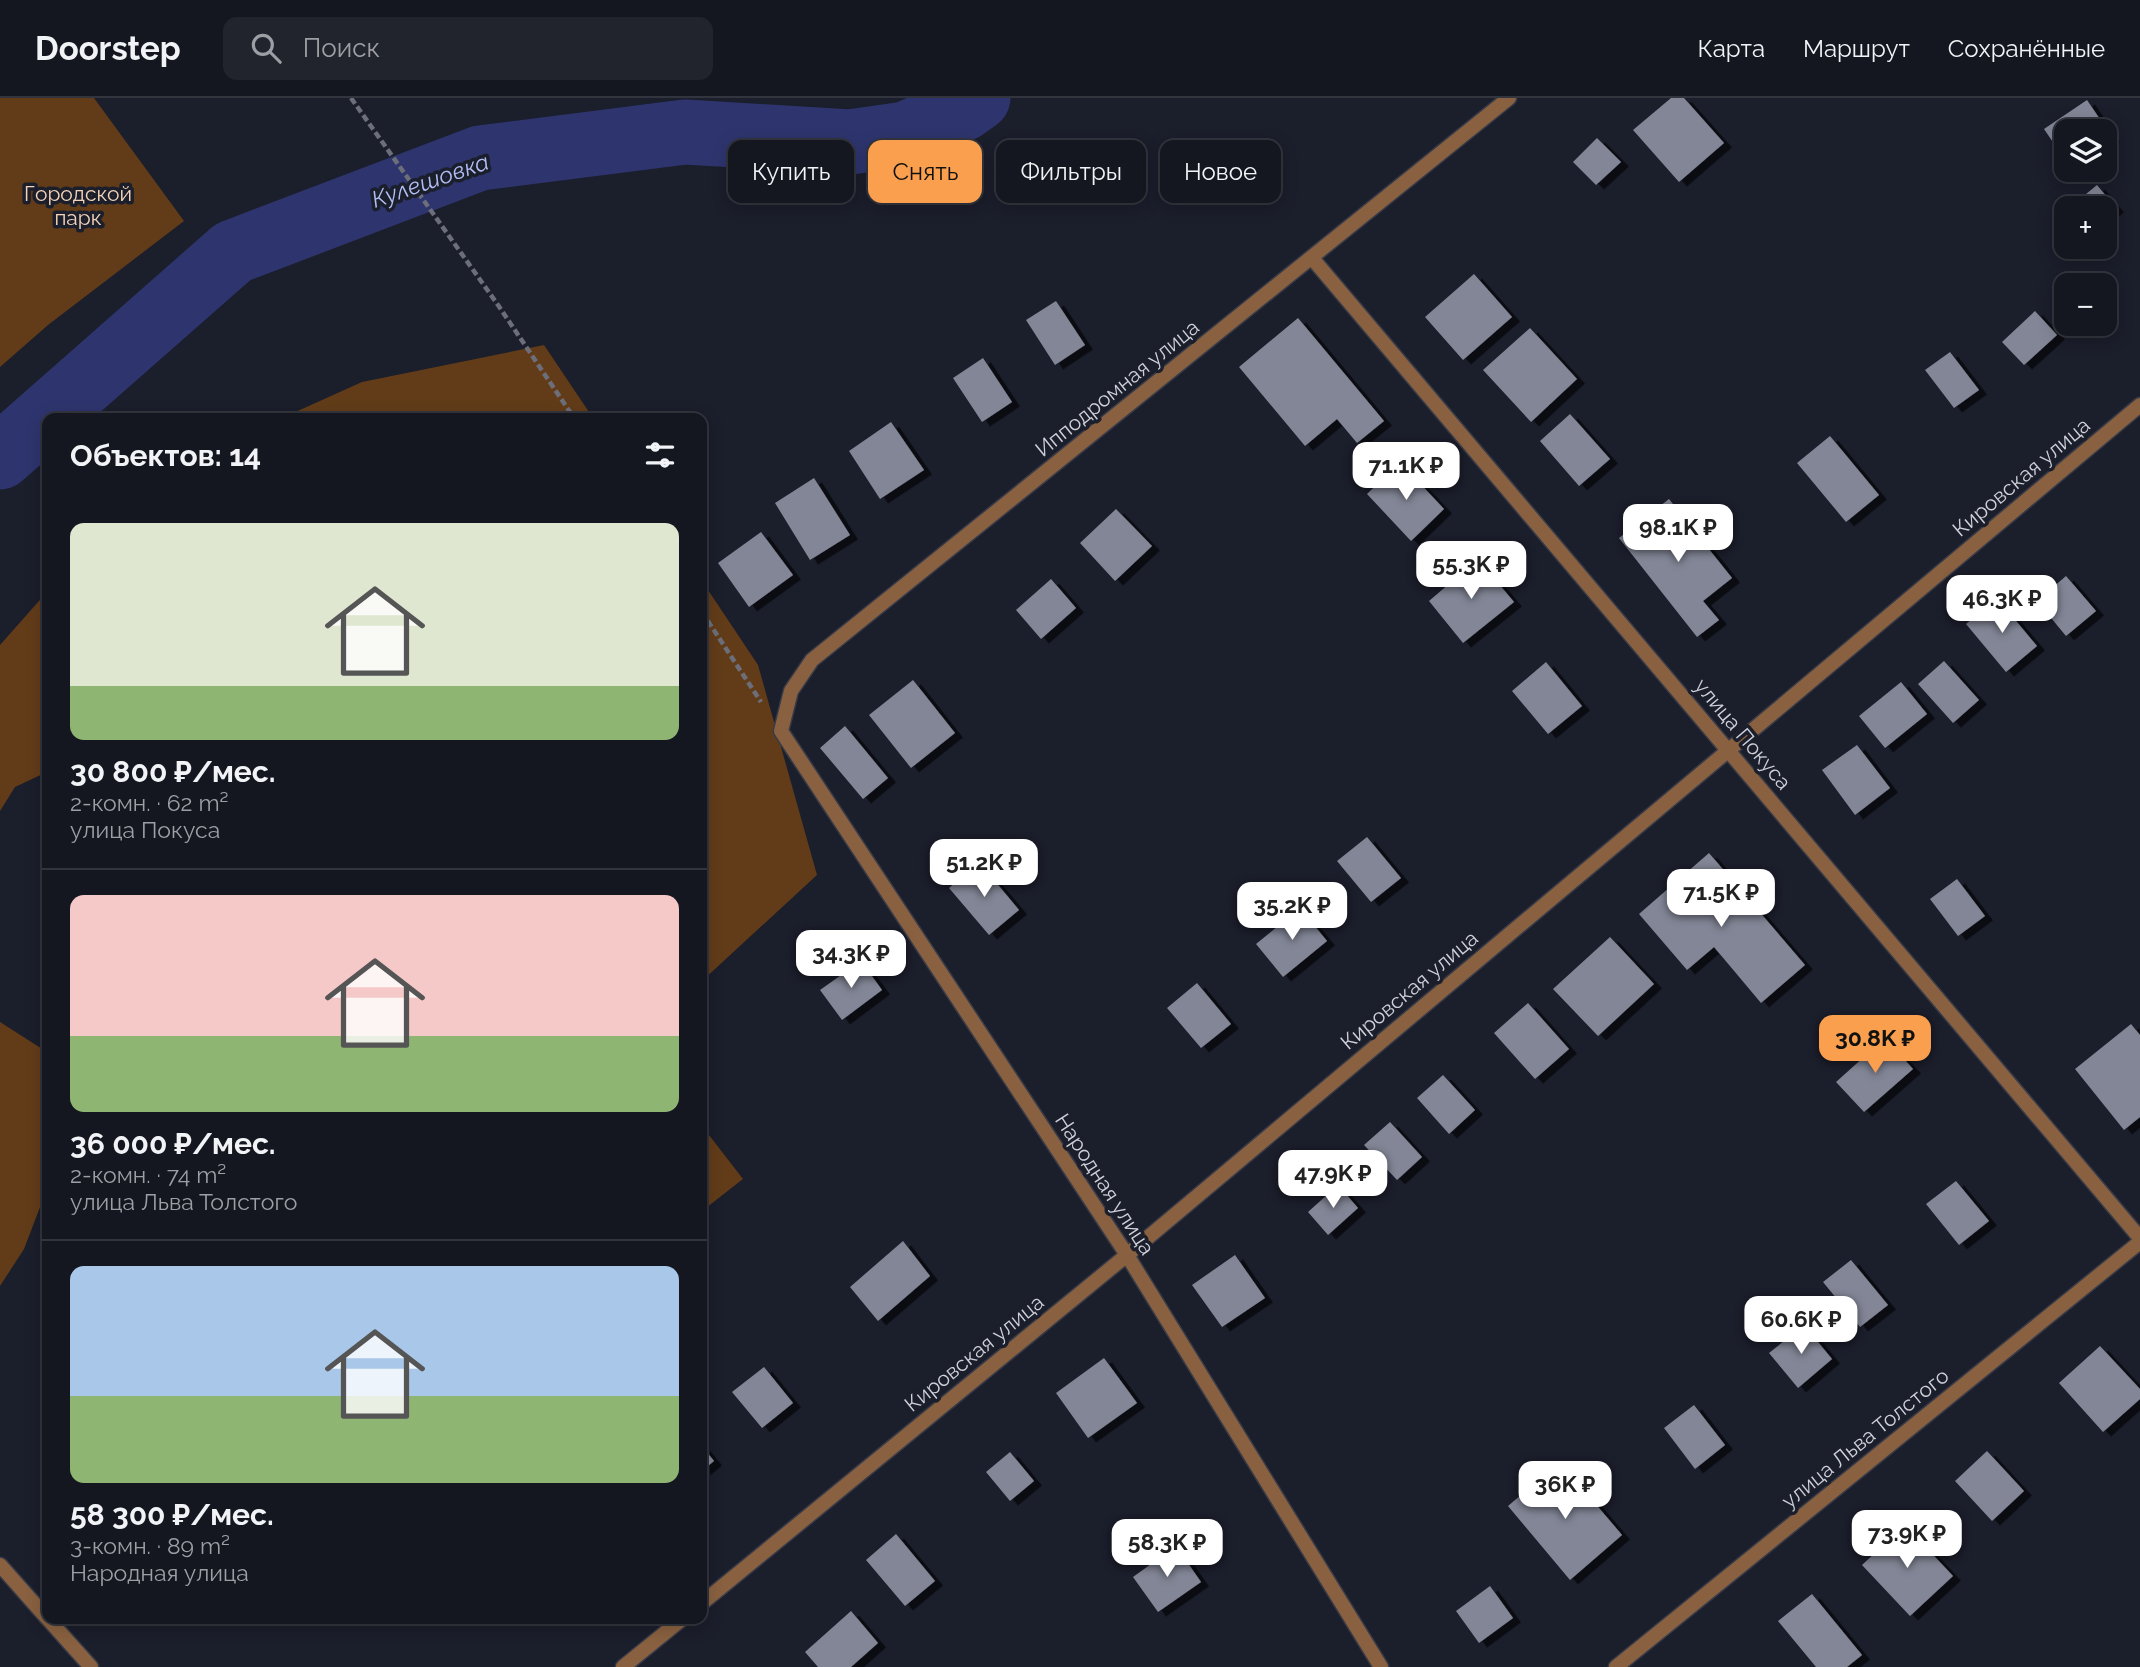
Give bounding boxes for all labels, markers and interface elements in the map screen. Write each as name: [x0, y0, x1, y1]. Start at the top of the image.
search box: [223, 17, 713, 80]
text: Doorstep: [35, 29, 181, 68]
icon: search: [247, 29, 285, 67]
text: Поиск: [303, 33, 380, 63]
text: Карта: [1697, 34, 1765, 63]
text: Маршрут: [1803, 34, 1910, 63]
text: Сохранённые: [1948, 34, 2105, 63]
map controls: [2054, 119, 2117, 336]
button: layers: [2054, 119, 2117, 182]
chip: Купить: [728, 140, 854, 203]
chip: Снять: [868, 140, 982, 203]
chip: Фильтры: [996, 140, 1146, 203]
chip: Новое: [1160, 140, 1281, 203]
water label: Кулешовка: [368, 147, 492, 213]
park label: Городской парк: [24, 181, 132, 230]
button: +: [2054, 196, 2117, 259]
button: −: [2054, 273, 2117, 336]
street label: Ипподромная улица: [1030, 314, 1204, 462]
street label: Кировская улица: [1947, 412, 2095, 542]
icon: filters: [641, 436, 679, 474]
text: Объектов: 14: [70, 438, 261, 473]
pin: 71.1K ₽: [1341, 442, 1471, 502]
text: 71.1K ₽: [1369, 451, 1443, 478]
pin: 98.1K ₽: [1613, 504, 1743, 564]
text: 98.1K ₽: [1639, 513, 1717, 540]
pin: 55.3K ₽: [1406, 542, 1536, 601]
text: 55.3K ₽: [1432, 550, 1510, 577]
icon: home: [312, 568, 438, 694]
pin: 46.3K ₽: [1937, 575, 2067, 635]
text: 46.3K ₽: [1962, 584, 2042, 611]
street label: улица Покуса: [1689, 673, 1797, 795]
text: 30 800 ₽/мес.: [70, 754, 275, 789]
text: 2-комн. · 62 m²: [70, 789, 228, 816]
text: улица Покуса: [70, 816, 220, 843]
pin: 51.2K ₽: [919, 840, 1049, 899]
text: 51.2K ₽: [946, 848, 1022, 875]
pin: 71.5K ₽: [1656, 870, 1786, 929]
text: 71.5K ₽: [1683, 878, 1759, 905]
pin: 35.2K ₽: [1227, 882, 1357, 942]
text: 35.2K ₽: [1253, 891, 1331, 918]
street label: Кировская улица: [1335, 925, 1483, 1055]
pin: 34.3K ₽: [786, 930, 916, 990]
text: 34.3K ₽: [812, 939, 890, 966]
icon: home: [312, 940, 438, 1066]
pin: 30.8K ₽: [1810, 1016, 1940, 1075]
text: 30.8K ₽: [1835, 1024, 1915, 1051]
street label: Народная улица: [1050, 1109, 1160, 1259]
text: 36 000 ₽/мес.: [70, 1126, 276, 1161]
pin: 47.9K ₽: [1268, 1150, 1398, 1210]
text: 47.9K ₽: [1294, 1159, 1372, 1186]
text: 2-комн. · 74 m²: [70, 1161, 226, 1188]
text: улица Льва Толстого: [70, 1188, 297, 1215]
street label: Кировская улица: [900, 1289, 1048, 1417]
pin: 60.6K ₽: [1736, 1296, 1866, 1356]
text: 60.6K ₽: [1760, 1305, 1842, 1332]
icon: home: [312, 1311, 438, 1437]
street label: улица Льва Толстого: [1776, 1363, 1954, 1513]
pin: 36K ₽: [1516, 1462, 1614, 1521]
text: 36K ₽: [1535, 1470, 1595, 1497]
text: 58 300 ₽/мес.: [70, 1497, 274, 1532]
pin: 73.9K ₽: [1842, 1510, 1972, 1570]
text: 73.9K ₽: [1868, 1519, 1946, 1546]
pin: 58.3K ₽: [1102, 1520, 1232, 1579]
text: 58.3K ₽: [1128, 1528, 1206, 1555]
text: 3-комн. · 89 m²: [70, 1532, 230, 1559]
text: Народная улица: [70, 1559, 249, 1586]

